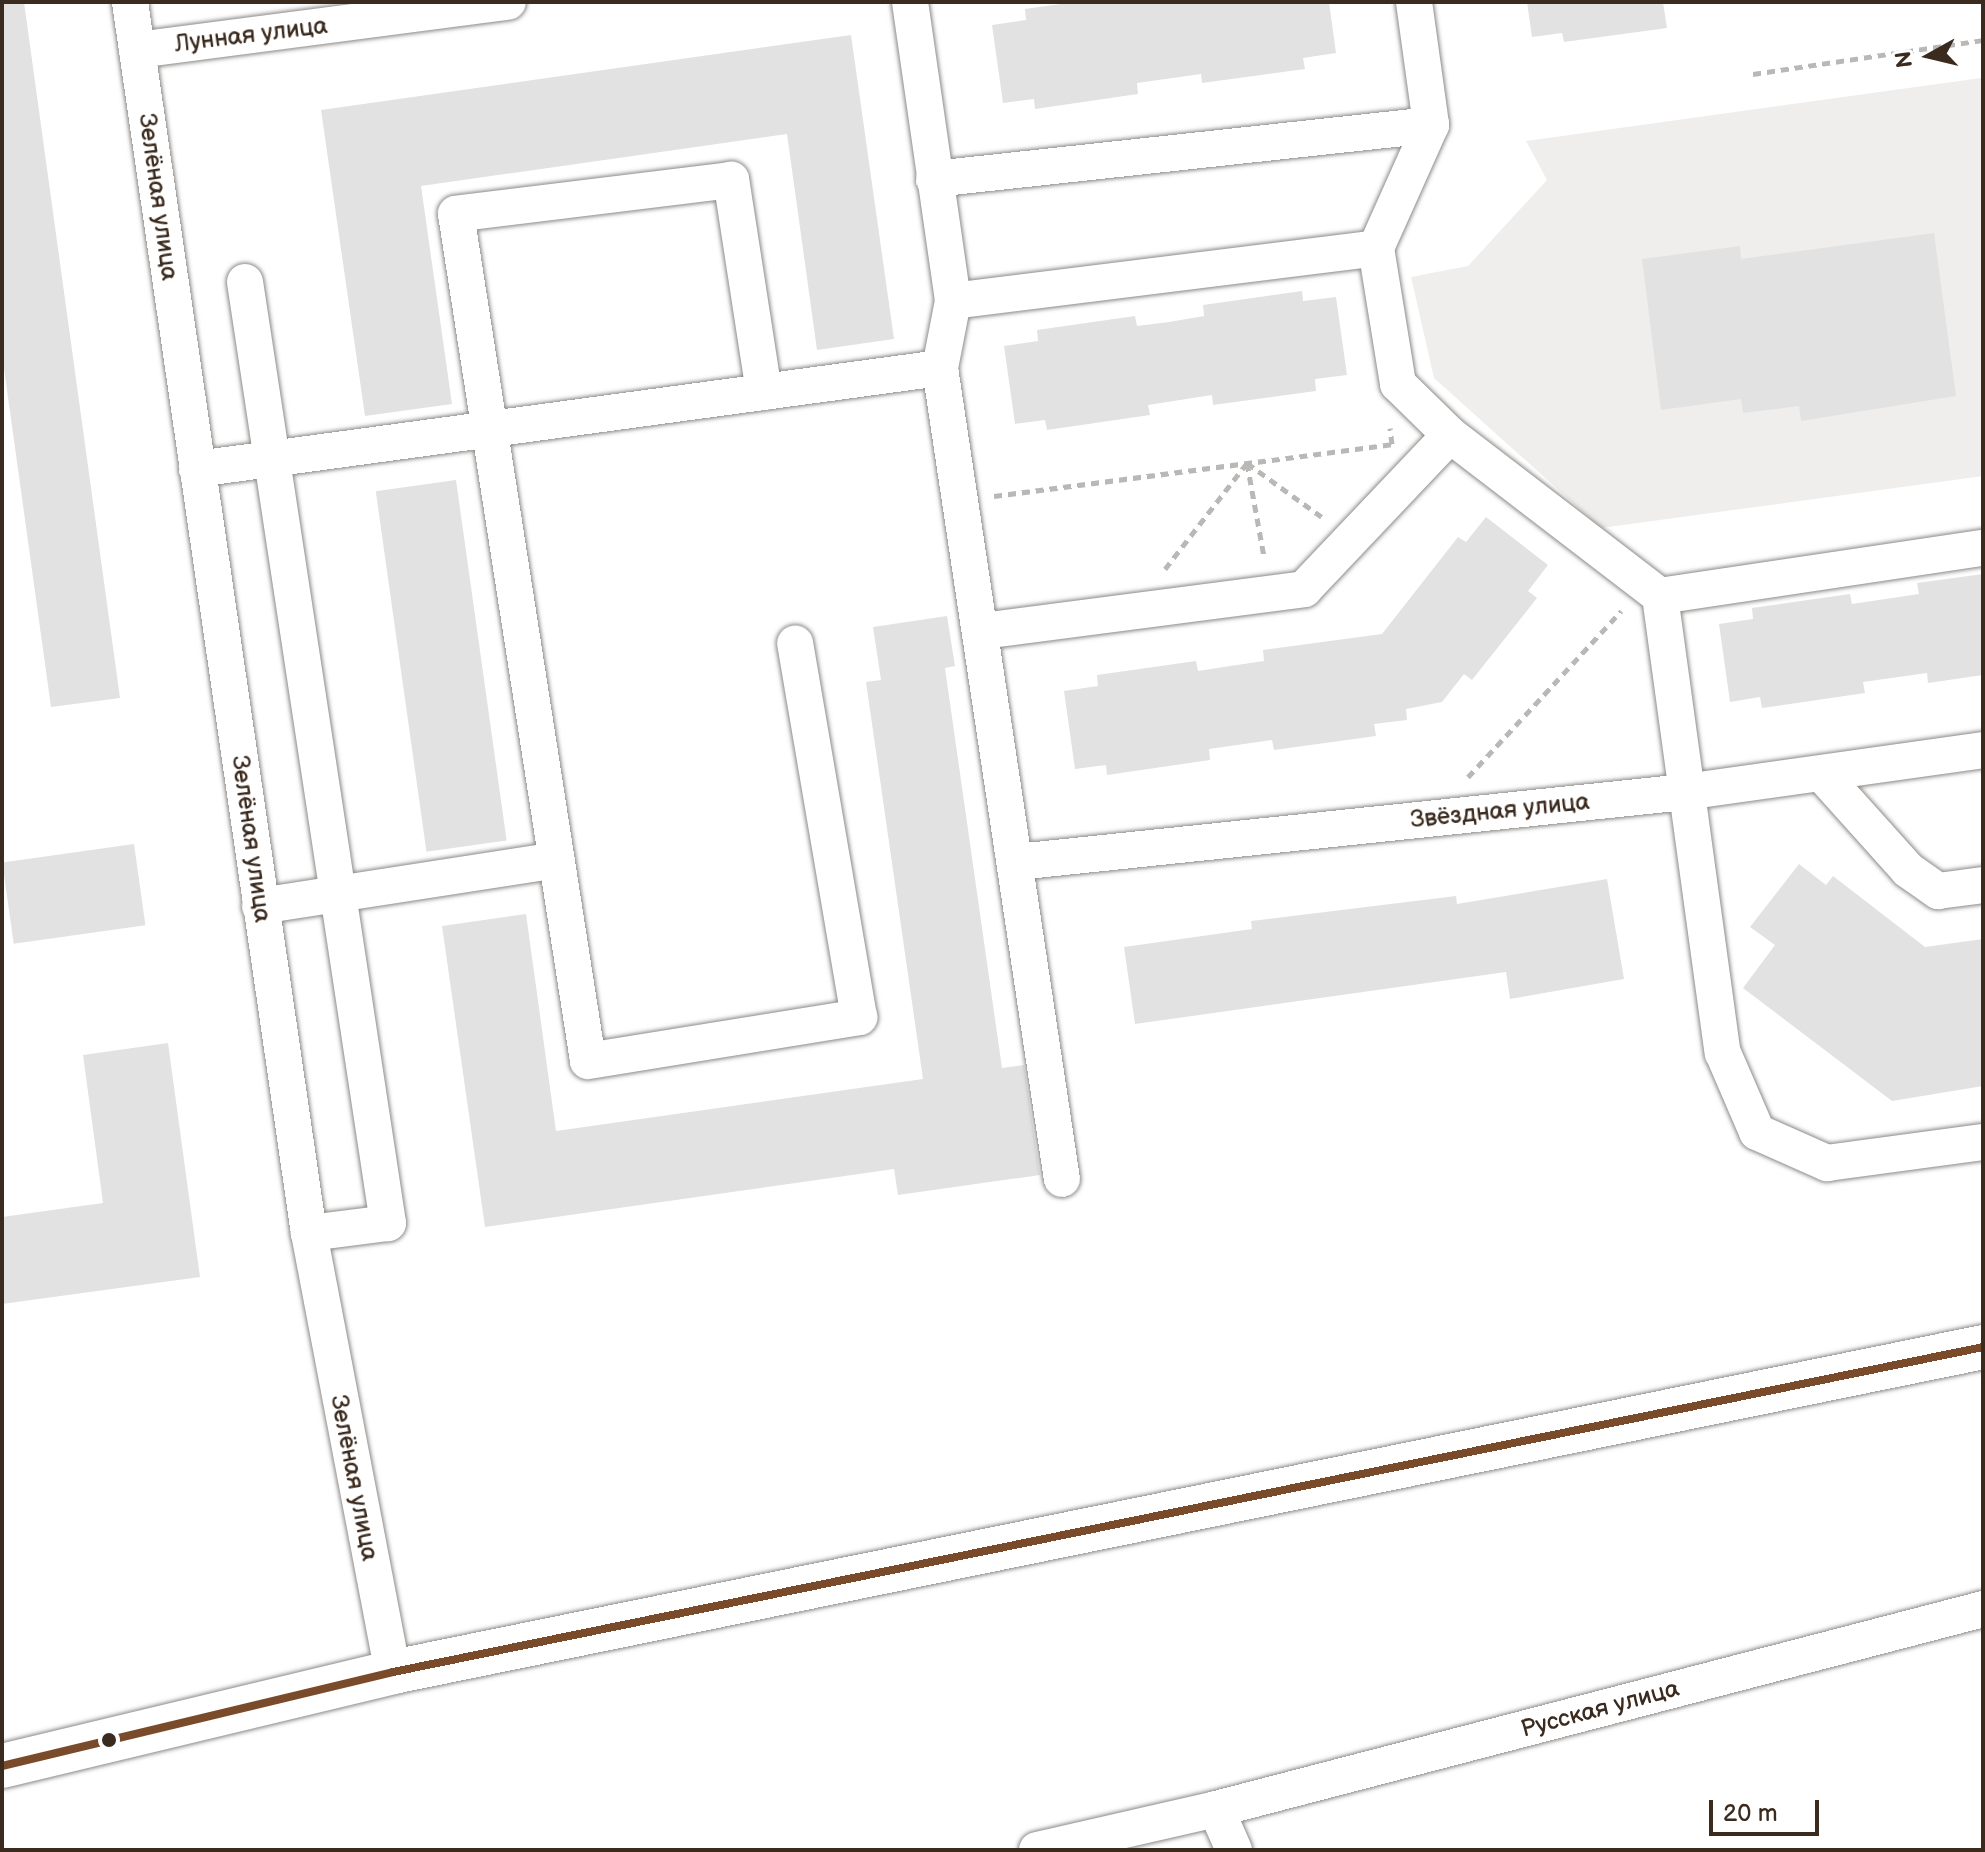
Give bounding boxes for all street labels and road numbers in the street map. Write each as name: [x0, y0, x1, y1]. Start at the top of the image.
street label: Лунная улица: [173, 11, 329, 59]
street label: Зелёная улица: [132, 112, 184, 282]
street label: Зелёная улица: [225, 754, 277, 924]
street label: Звёздная улица: [1409, 787, 1591, 835]
street label: Зелёная улица: [324, 1393, 384, 1563]
street label: Русская улица: [1518, 1674, 1682, 1744]

